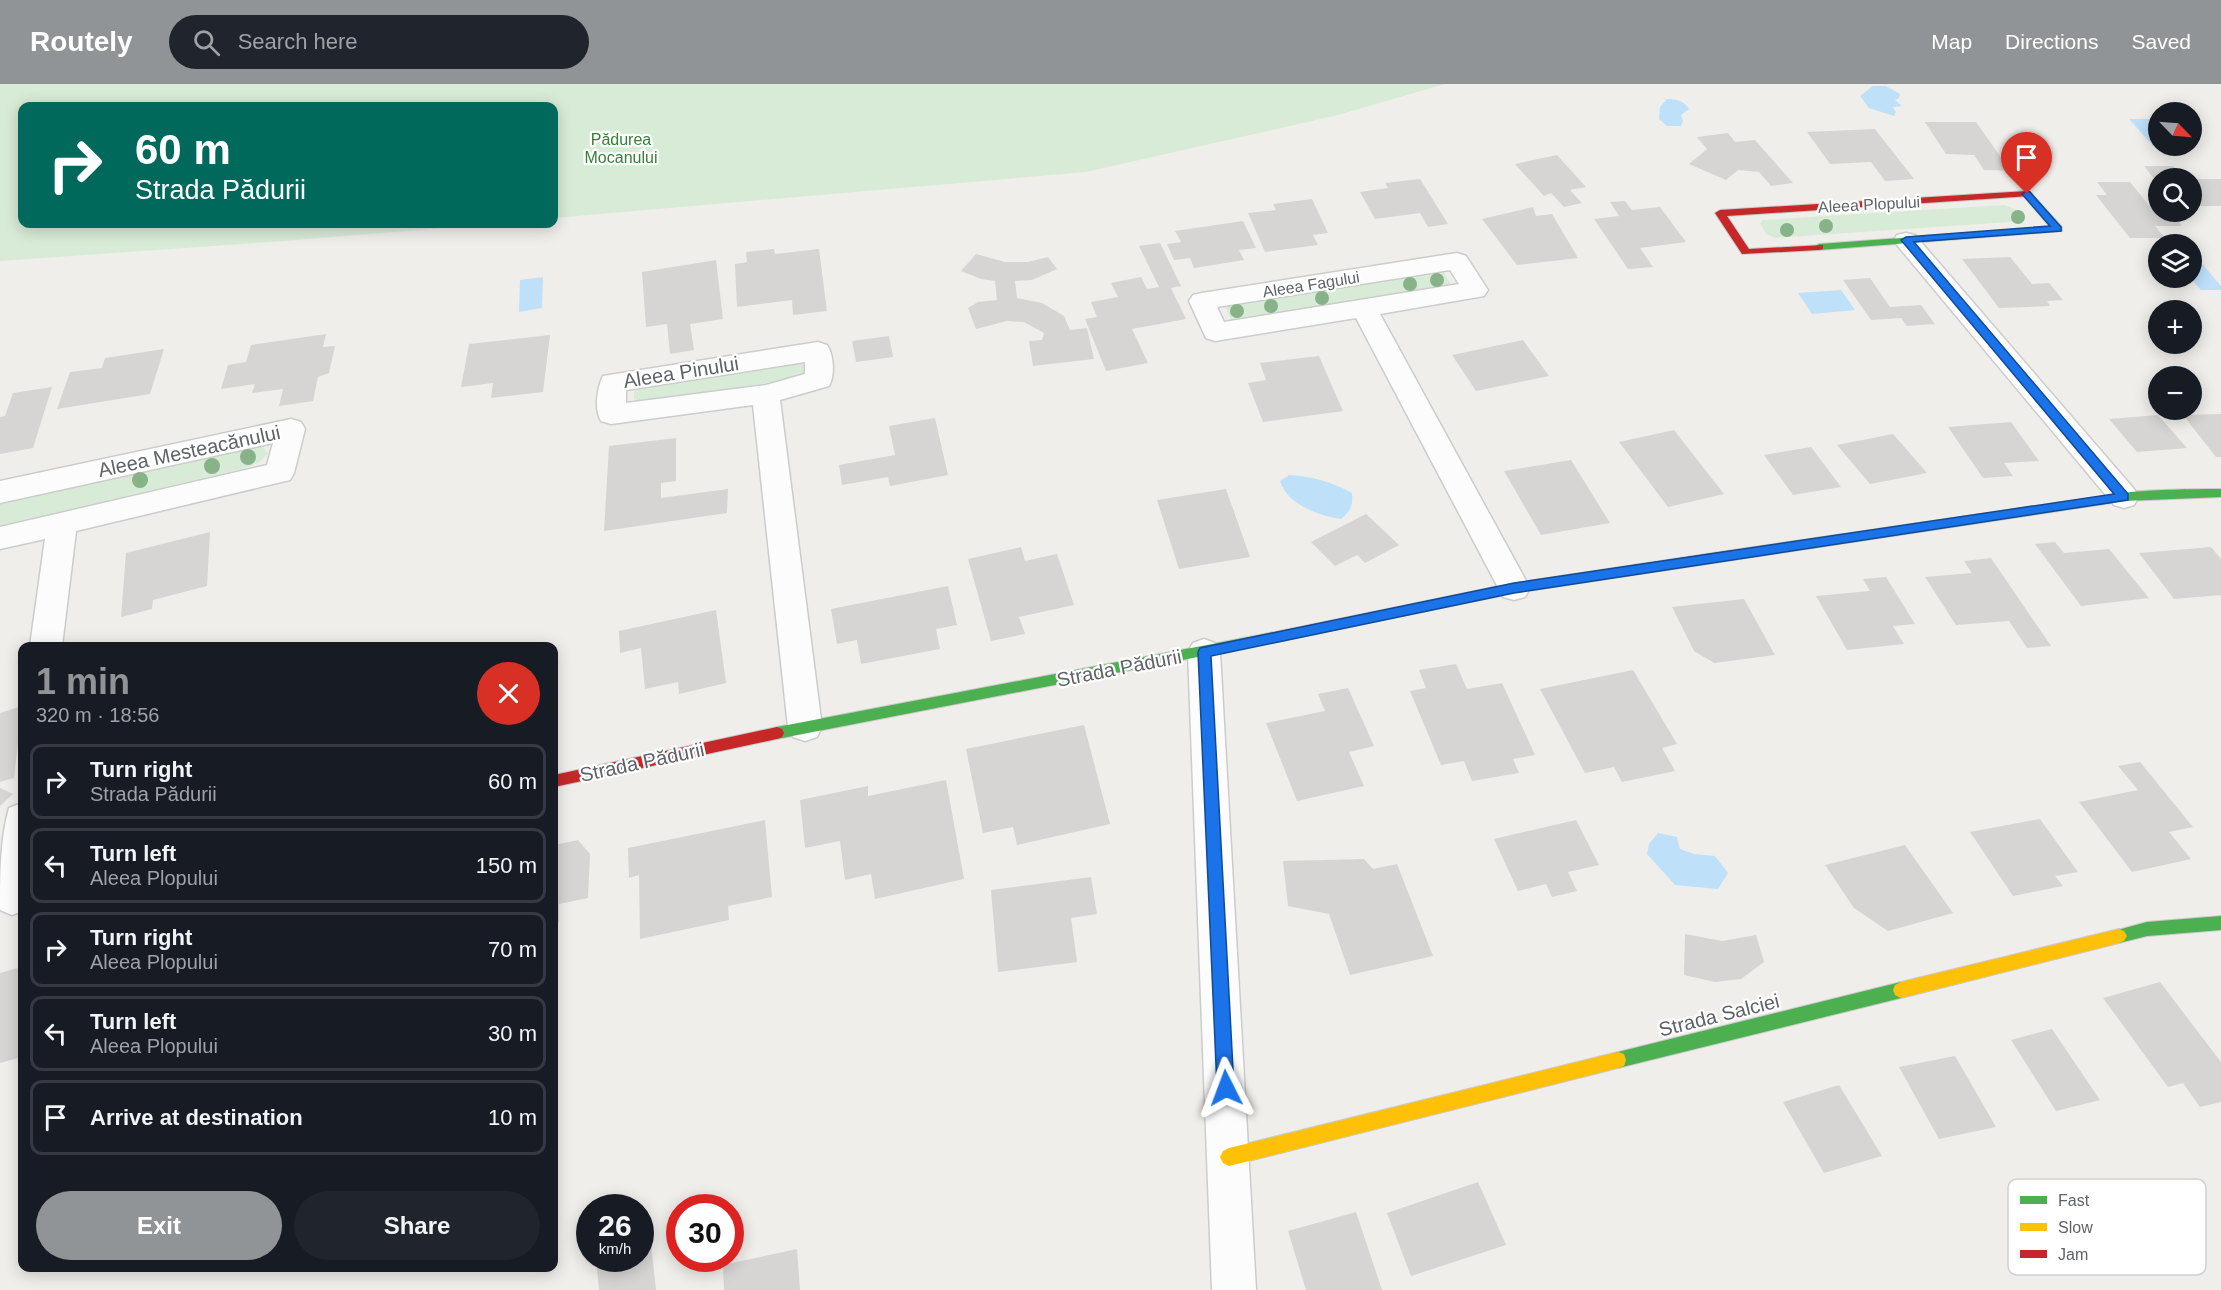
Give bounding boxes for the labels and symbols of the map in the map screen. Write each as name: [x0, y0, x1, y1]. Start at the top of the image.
north arrow: [2148, 102, 2202, 156]
park label: Pădurea Mocanului: [585, 131, 657, 166]
pin: [2001, 132, 2052, 194]
street label: Aleea Plopului: [1818, 193, 1921, 216]
street label: Aleea Fagului: [1261, 268, 1361, 301]
street label: Aleea Pinului: [622, 352, 740, 392]
street label: Aleea Mesteacănului: [96, 421, 282, 481]
street label: Strada Pădurii: [1055, 645, 1183, 691]
street label: Strada Pădurii: [578, 738, 706, 786]
street label: Strada Salciei: [1656, 989, 1782, 1041]
position arrow: [1194, 1056, 1258, 1120]
legend: [2008, 1179, 2206, 1275]
text: Fast: [2058, 1192, 2090, 1209]
speed limit sign: 30: [666, 1194, 744, 1272]
text: Slow: [2058, 1219, 2093, 1236]
text: Jam: [2058, 1246, 2088, 1263]

